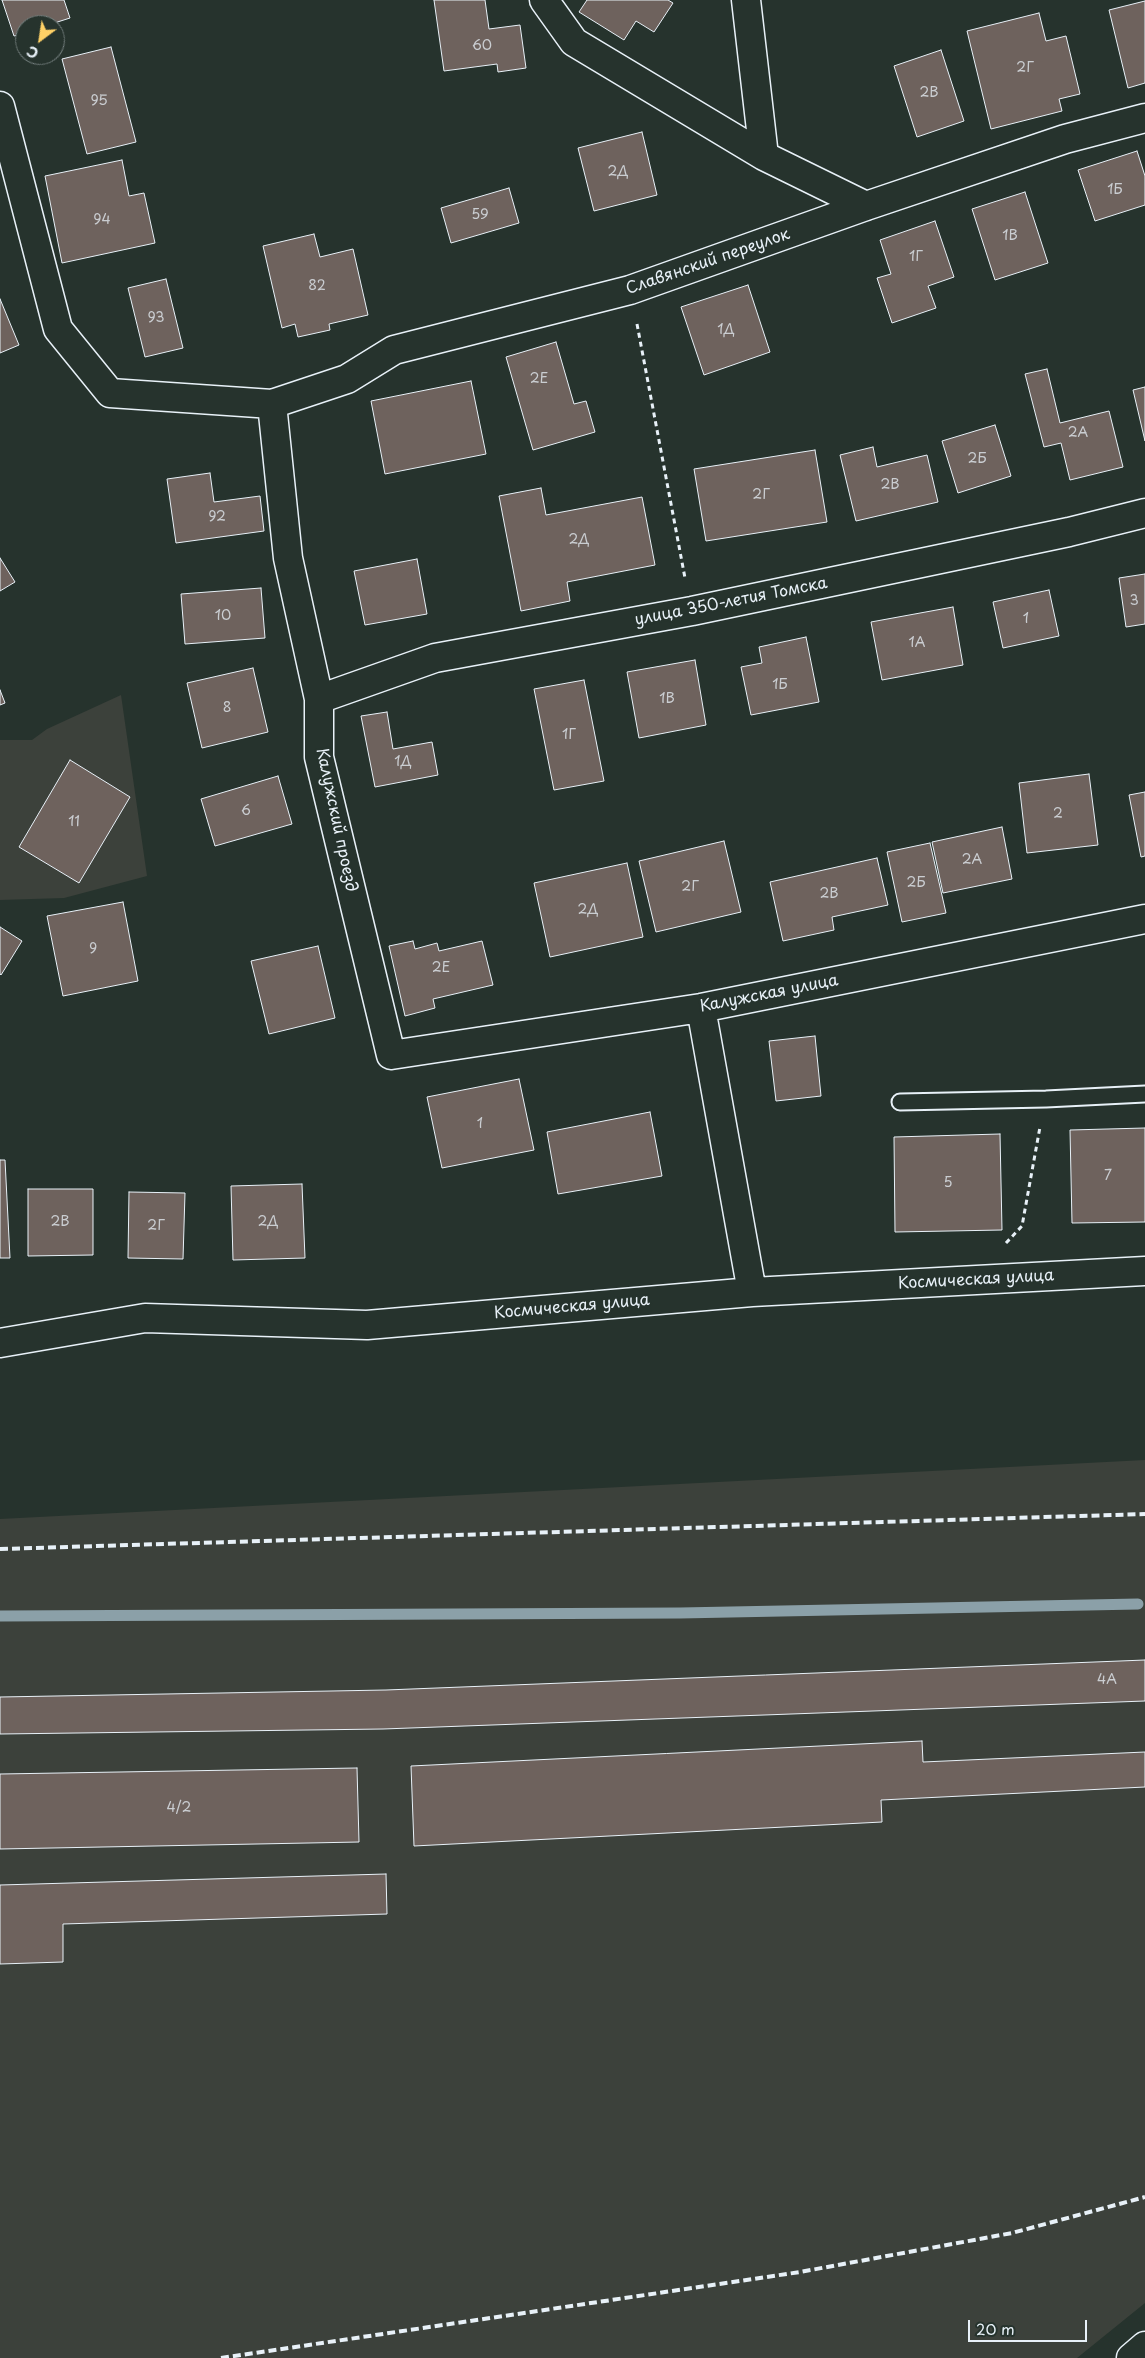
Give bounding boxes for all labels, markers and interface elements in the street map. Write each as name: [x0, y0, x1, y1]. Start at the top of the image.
north arrow: [15, 15, 65, 65]
house number: 60: [472, 38, 492, 54]
text: С: [23, 41, 42, 64]
house number: 2Г: [1016, 60, 1034, 76]
house number: 2В: [919, 85, 939, 101]
house number: 95: [90, 93, 108, 109]
house number: 2Д: [608, 164, 628, 180]
house number: 1Б: [1107, 182, 1123, 198]
house number: 59: [471, 207, 489, 223]
house number: 94: [93, 212, 111, 228]
street label: Славянский переулок: [623, 225, 793, 299]
house number: 1В: [1002, 228, 1018, 244]
house number: 1Г: [909, 249, 923, 265]
house number: 82: [308, 278, 326, 294]
house number: 93: [147, 310, 165, 326]
house number: 1Д: [717, 322, 735, 338]
house number: 2Е: [530, 371, 548, 387]
house number: 2А: [1068, 425, 1088, 441]
house number: 2Б: [967, 451, 987, 467]
house number: 2В: [880, 477, 900, 493]
house number: 2Г: [752, 487, 770, 503]
house number: 92: [208, 509, 226, 525]
house number: 2Д: [569, 532, 589, 548]
street label: улица 350-летия Томска: [633, 574, 829, 630]
house number: 3: [1129, 593, 1139, 609]
house number: 10: [215, 608, 231, 624]
house number: 1: [1023, 611, 1029, 627]
house number: 1А: [908, 635, 926, 651]
house number: 1Б: [772, 677, 788, 693]
house number: 1В: [659, 691, 675, 707]
house number: 8: [223, 700, 231, 716]
house number: 1Г: [562, 727, 576, 743]
street label: Калужский проезд: [311, 746, 361, 894]
house number: 1Д: [394, 754, 412, 770]
house number: 6: [241, 803, 251, 819]
house number: 2: [1053, 806, 1063, 822]
house number: 11: [68, 814, 80, 830]
house number: 2А: [962, 852, 982, 868]
house number: 2Б: [906, 875, 926, 891]
house number: 2Г: [681, 879, 699, 895]
house number: 2В: [819, 886, 839, 902]
house number: 2Д: [578, 902, 598, 918]
house number: 9: [89, 941, 97, 957]
house number: 2Е: [432, 960, 450, 976]
street label: Калужская улица: [698, 971, 840, 1017]
house number: 1: [477, 1116, 483, 1132]
house number: 7: [1104, 1168, 1112, 1184]
house number: 5: [943, 1175, 953, 1191]
house number: 2В: [50, 1214, 70, 1230]
house number: 2Д: [258, 1214, 278, 1230]
house number: 2Г: [147, 1218, 165, 1234]
street label: Космическая улица: [898, 1266, 1054, 1294]
street label: Космическая улица: [493, 1291, 651, 1323]
house number: 4А: [1097, 1672, 1117, 1688]
house number: 4/2: [167, 1800, 191, 1816]
scale bar: [970, 2310, 1089, 2342]
text: 20 m: [976, 2317, 1015, 2340]

